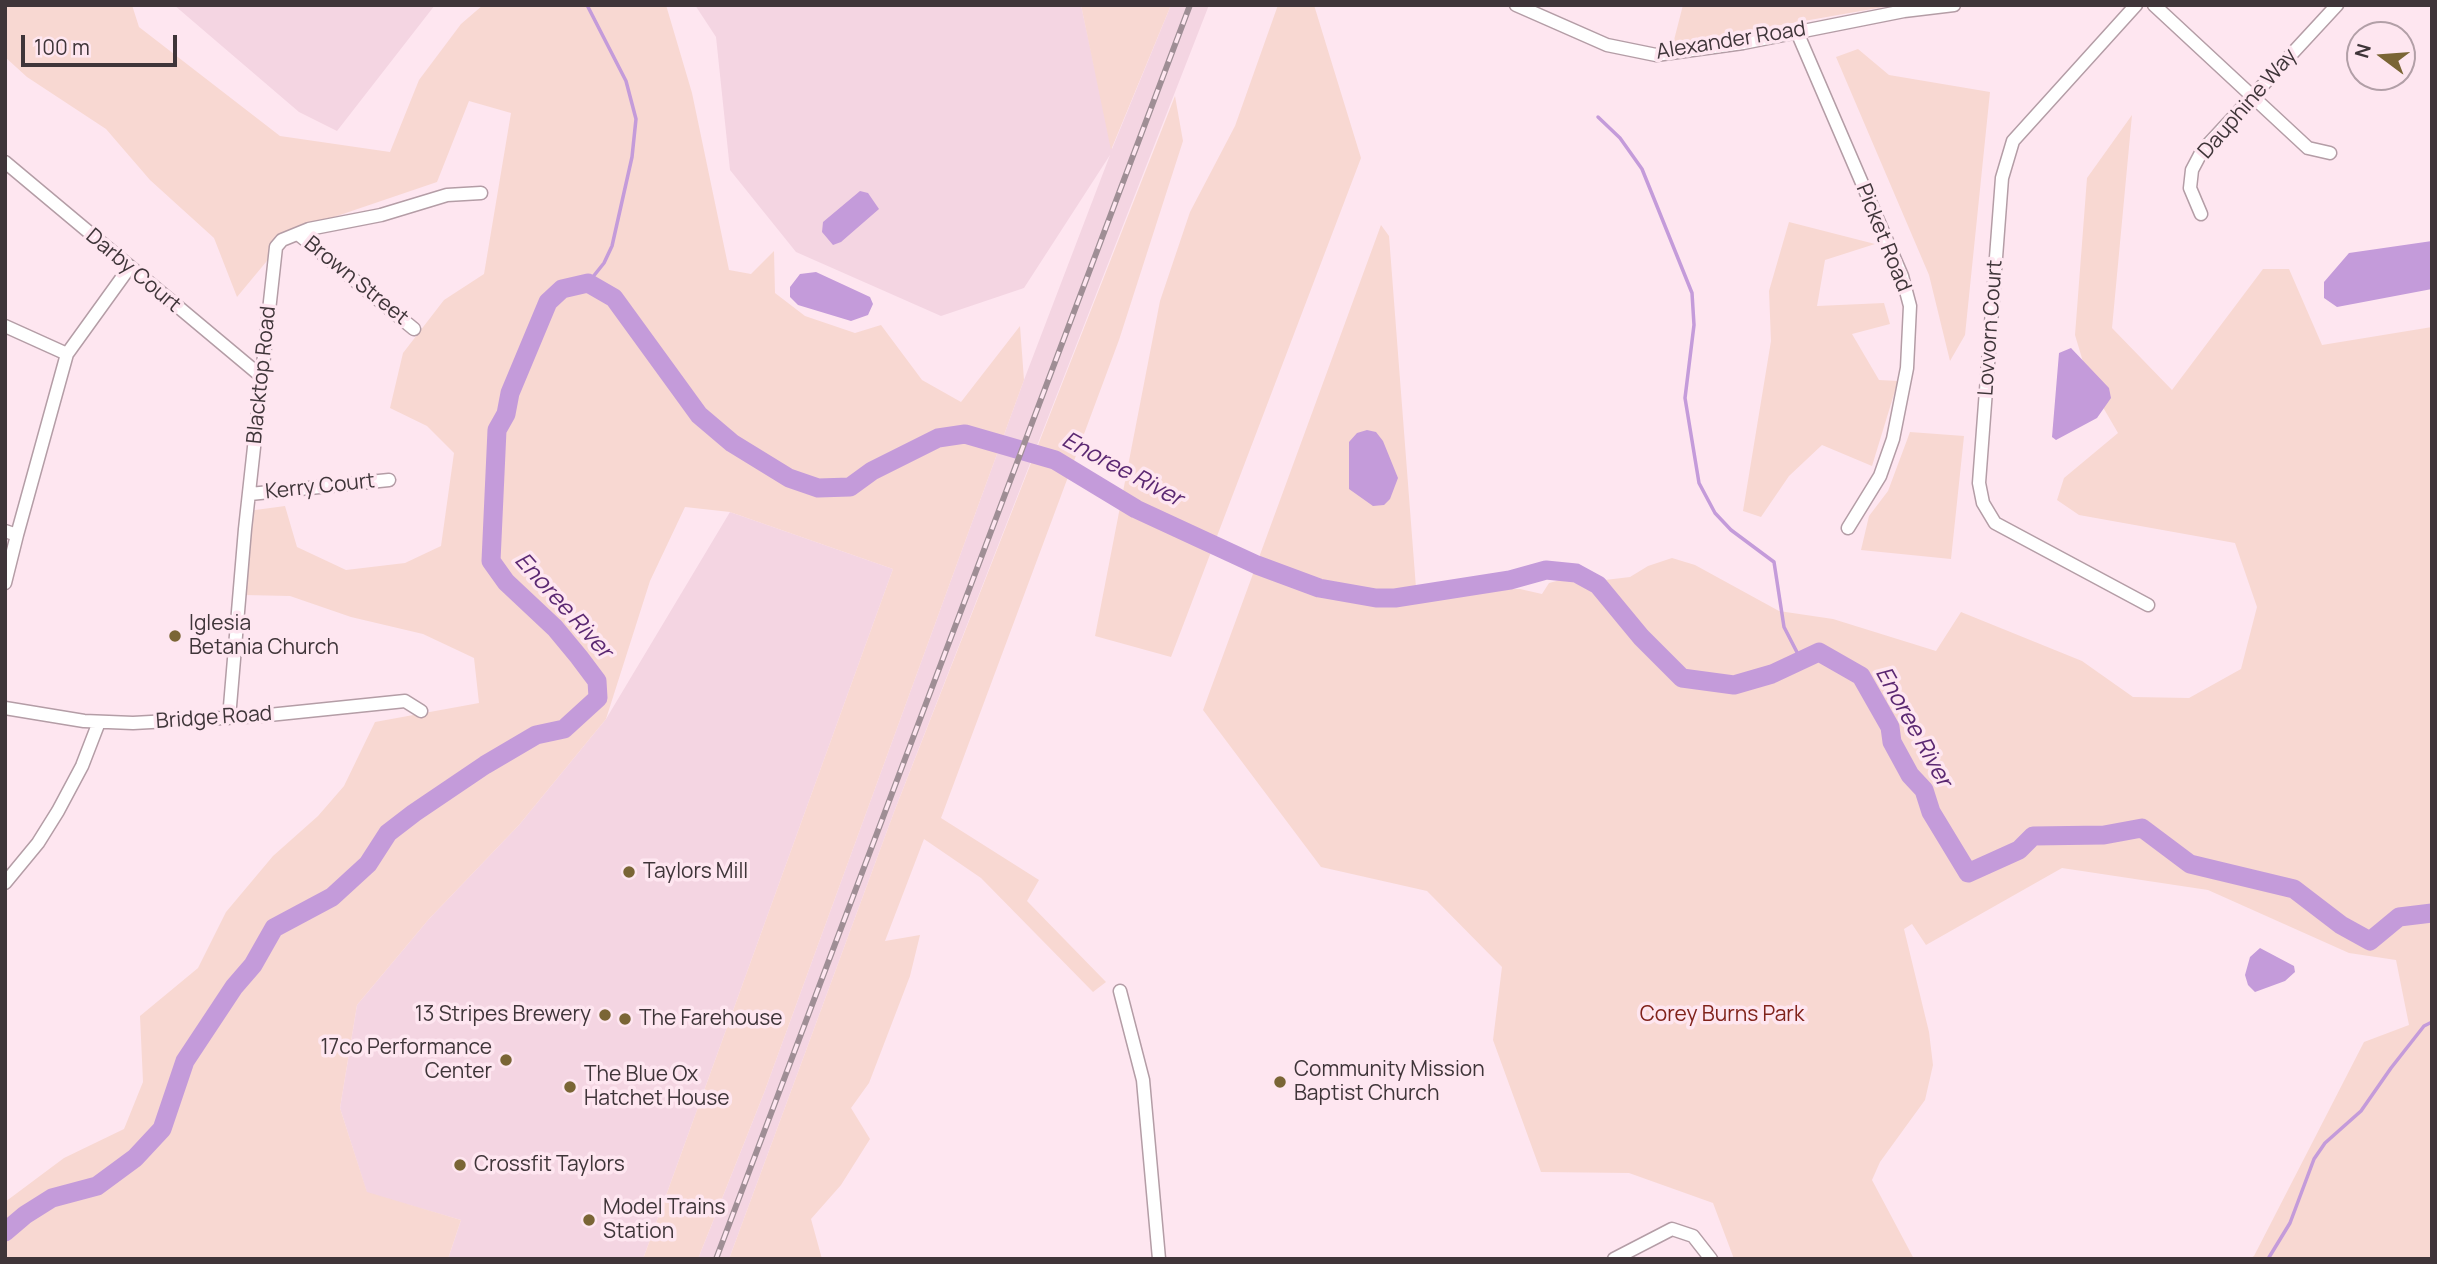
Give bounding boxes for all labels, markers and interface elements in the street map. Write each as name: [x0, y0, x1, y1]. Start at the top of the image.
street label: Alexander Road: [1654, 17, 1808, 65]
scale bar: [24, 21, 180, 65]
north arrow: [2346, 21, 2416, 91]
text: 100 m: [34, 33, 90, 61]
text: N: [2348, 41, 2377, 61]
street label: Dauphine Way: [2193, 44, 2303, 164]
street label: Picket Road: [1850, 180, 1916, 296]
street label: Darby Court: [80, 224, 186, 318]
street label: Brown Street: [299, 231, 413, 331]
street label: Lovvorn Court: [1974, 259, 2008, 397]
street label: Blacktop Road: [242, 305, 282, 445]
water label: Enoree River: [1057, 427, 1187, 513]
street label: Kerry Court: [264, 469, 376, 505]
water label: Enoree River: [508, 547, 618, 665]
place label: Iglesia Betania Church: [189, 611, 339, 661]
marker: Iglesia Betania Church: [167, 628, 183, 644]
water label: Enoree River: [1869, 662, 1957, 792]
street label: Bridge Road: [155, 701, 273, 735]
place label: Taylors Mill: [643, 859, 748, 885]
marker: Taylors Mill: [621, 864, 637, 880]
place label: 13 Stripes Brewery: [415, 1002, 591, 1028]
park label: Corey Burns Park: [1640, 1002, 1804, 1028]
place label: The Farehouse: [639, 1006, 783, 1032]
marker: 13 Stripes Brewery: [597, 1007, 613, 1023]
marker: The Farehouse: [617, 1011, 633, 1027]
place label: 17co Performance Center: [320, 1035, 492, 1085]
marker: 17co Performance Center: [498, 1052, 514, 1068]
place label: Community Mission Baptist Church: [1294, 1057, 1485, 1107]
place label: The Blue Ox Hatchet House: [584, 1062, 730, 1112]
marker: Community Mission Baptist Church: [1272, 1074, 1288, 1090]
marker: The Blue Ox Hatchet House: [562, 1079, 578, 1095]
place label: Crossfit Taylors: [474, 1152, 625, 1178]
marker: Crossfit Taylors: [452, 1157, 468, 1173]
place label: Model Trains Station: [603, 1195, 726, 1245]
marker: Model Trains Station: [581, 1212, 597, 1228]

